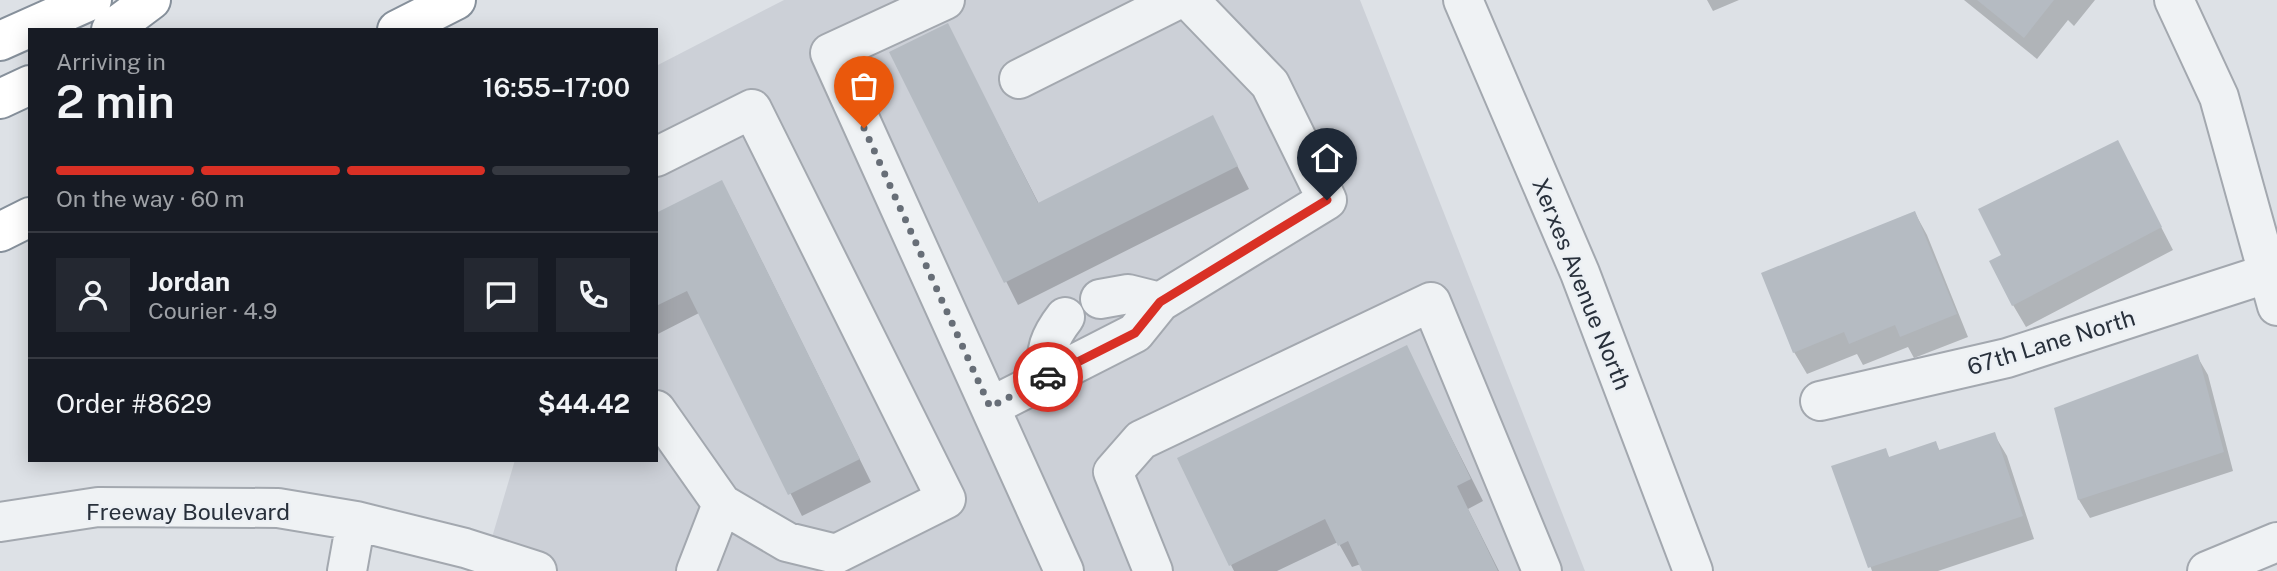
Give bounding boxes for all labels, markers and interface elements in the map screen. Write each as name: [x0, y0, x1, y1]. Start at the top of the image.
text: Arriving in: [56, 48, 166, 75]
pin: [834, 56, 894, 128]
icon: bag: [845, 67, 883, 105]
text: 16:55–17:00: [483, 72, 630, 103]
text: 2 min: [56, 74, 175, 128]
pin: [1297, 128, 1357, 200]
icon: home: [1308, 139, 1346, 177]
street label: Xerxes Avenue North: [1527, 174, 1637, 394]
text: On the way · 60 m: [56, 185, 244, 212]
button: person: [56, 258, 130, 332]
button: chat: [464, 258, 538, 332]
button: phone: [556, 258, 630, 332]
text: Jordan: [148, 266, 230, 297]
text: Courier · 4.9: [148, 297, 277, 324]
street label: 67th Lane North: [1964, 304, 2138, 380]
courier: [1013, 342, 1083, 412]
icon: car: [1029, 358, 1067, 396]
text: Order #8629: [56, 388, 212, 419]
text: $44.42: [538, 388, 630, 419]
street label: Freeway Boulevard: [86, 498, 290, 525]

